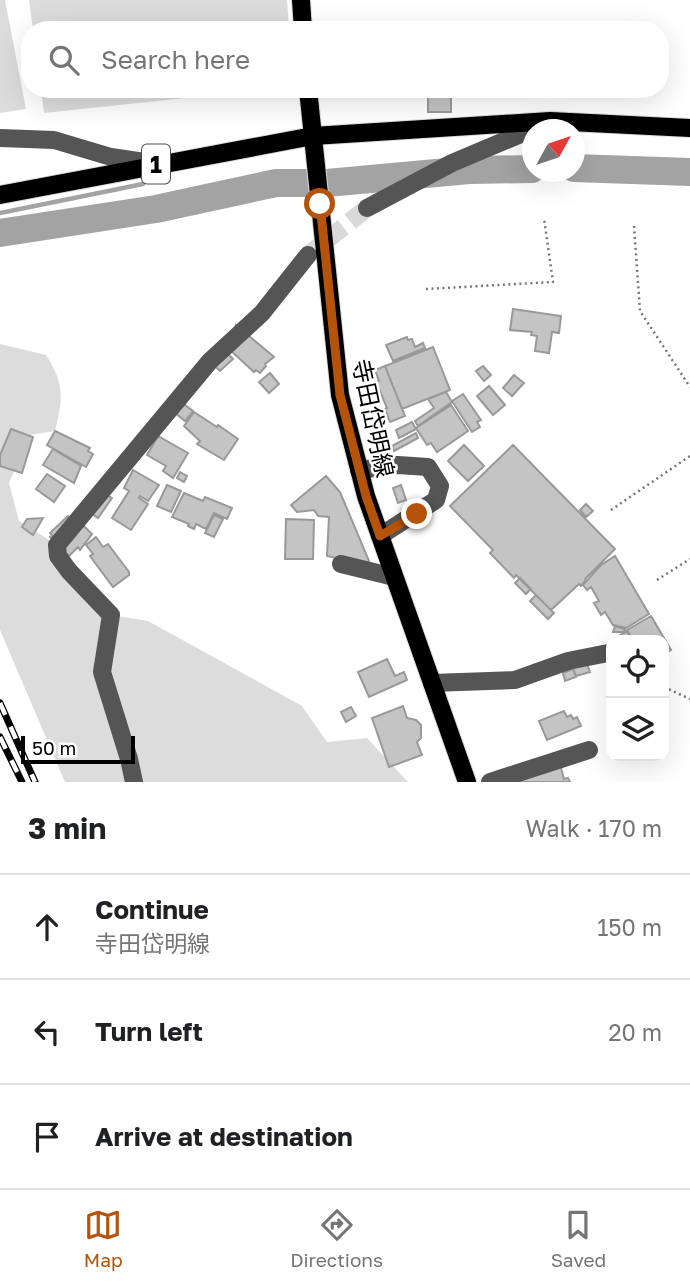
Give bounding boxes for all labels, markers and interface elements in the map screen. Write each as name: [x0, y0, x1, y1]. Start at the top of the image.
search box: [21, 21, 669, 98]
icon: search: [45, 41, 83, 79]
text: Search here: [101, 44, 250, 75]
north arrow: [522, 119, 585, 182]
road number: 1: [142, 144, 170, 183]
route start: [304, 188, 335, 219]
street label: 寺田岱明線: [347, 356, 401, 480]
route end: [401, 498, 432, 529]
map controls: [606, 635, 669, 761]
button: locate: [606, 635, 669, 698]
button: layers: [606, 698, 669, 761]
scale bar: [21, 733, 135, 765]
text: 50 m: [32, 736, 76, 759]
text: 3 min: [28, 810, 106, 846]
text: Walk · 170 m: [525, 814, 662, 842]
text: Continue: [95, 894, 209, 925]
icon: ahead: [28, 908, 66, 946]
text: 150 m: [597, 913, 662, 941]
text: 寺田岱明線: [95, 929, 210, 957]
icon: left: [28, 1013, 66, 1051]
text: Turn left: [95, 1016, 203, 1047]
text: 20 m: [608, 1018, 662, 1046]
icon: arrive: [28, 1118, 66, 1156]
text: Arrive at destination: [95, 1121, 353, 1152]
tab: Map: [84, 1206, 123, 1271]
tab: Directions: [290, 1206, 383, 1271]
tab: Saved: [551, 1206, 606, 1271]

